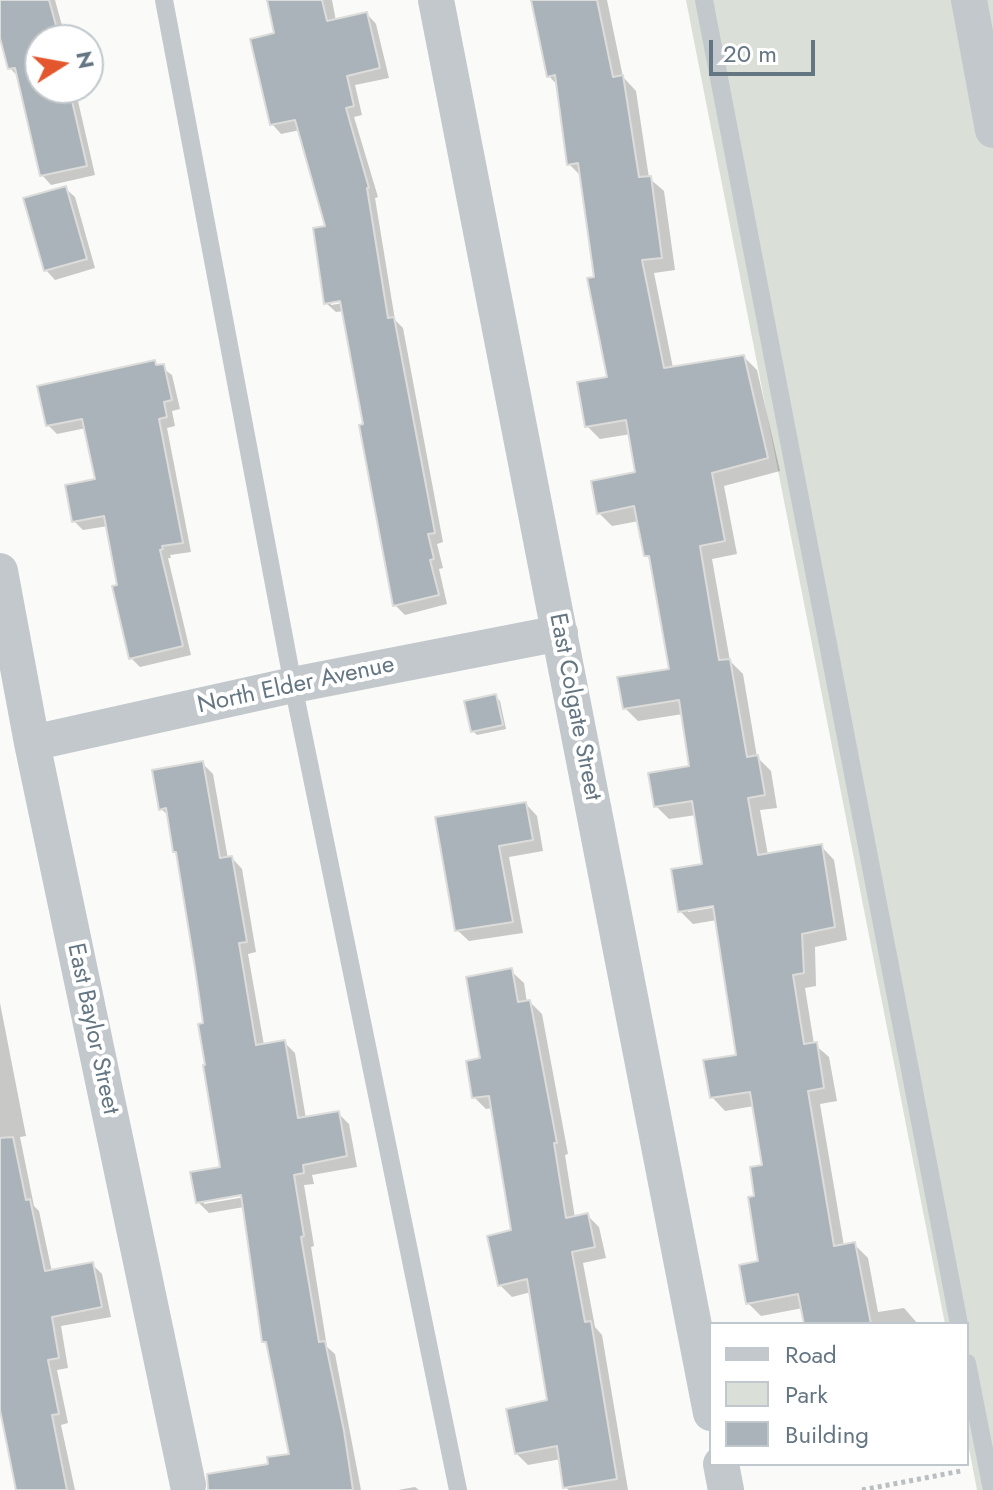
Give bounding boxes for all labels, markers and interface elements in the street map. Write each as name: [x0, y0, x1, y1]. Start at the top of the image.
north arrow: [24, 24, 104, 104]
scale bar: [713, 24, 819, 74]
text: 20 m: [723, 36, 777, 71]
text: N: [68, 48, 103, 71]
street label: East Colgate Street: [542, 611, 606, 803]
street label: North Elder Avenue: [195, 651, 397, 721]
street label: East Baylor Street: [60, 941, 124, 1117]
legend: [709, 1322, 969, 1466]
text: Road: [785, 1337, 837, 1372]
text: Park: [785, 1377, 828, 1412]
text: Building: [785, 1417, 869, 1452]

